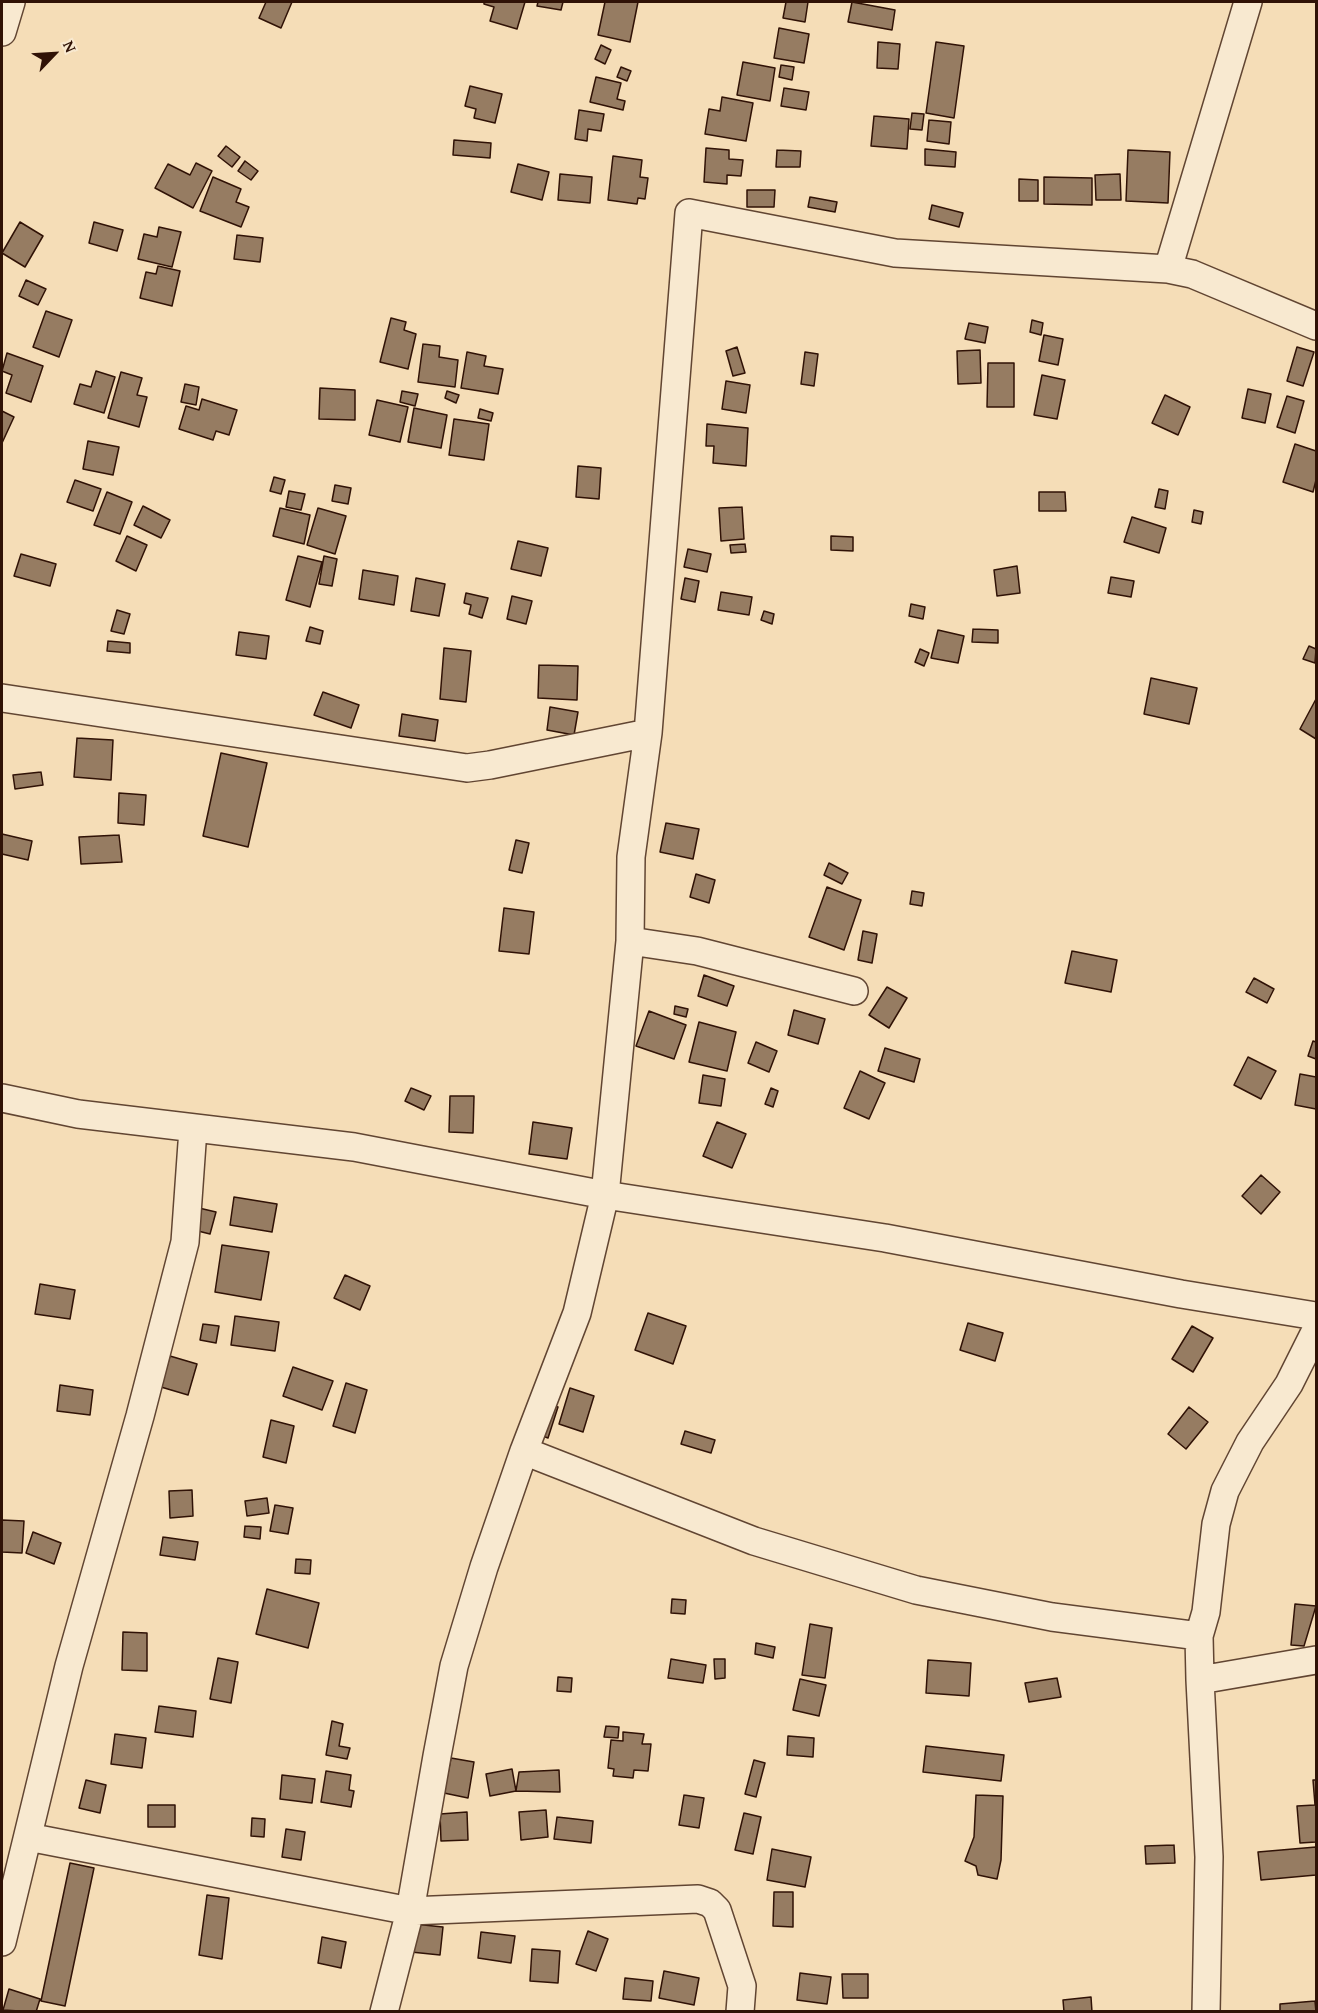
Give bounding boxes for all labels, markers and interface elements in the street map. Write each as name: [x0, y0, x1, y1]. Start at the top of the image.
north arrow: [24, 24, 84, 84]
text: N: [57, 36, 83, 56]

